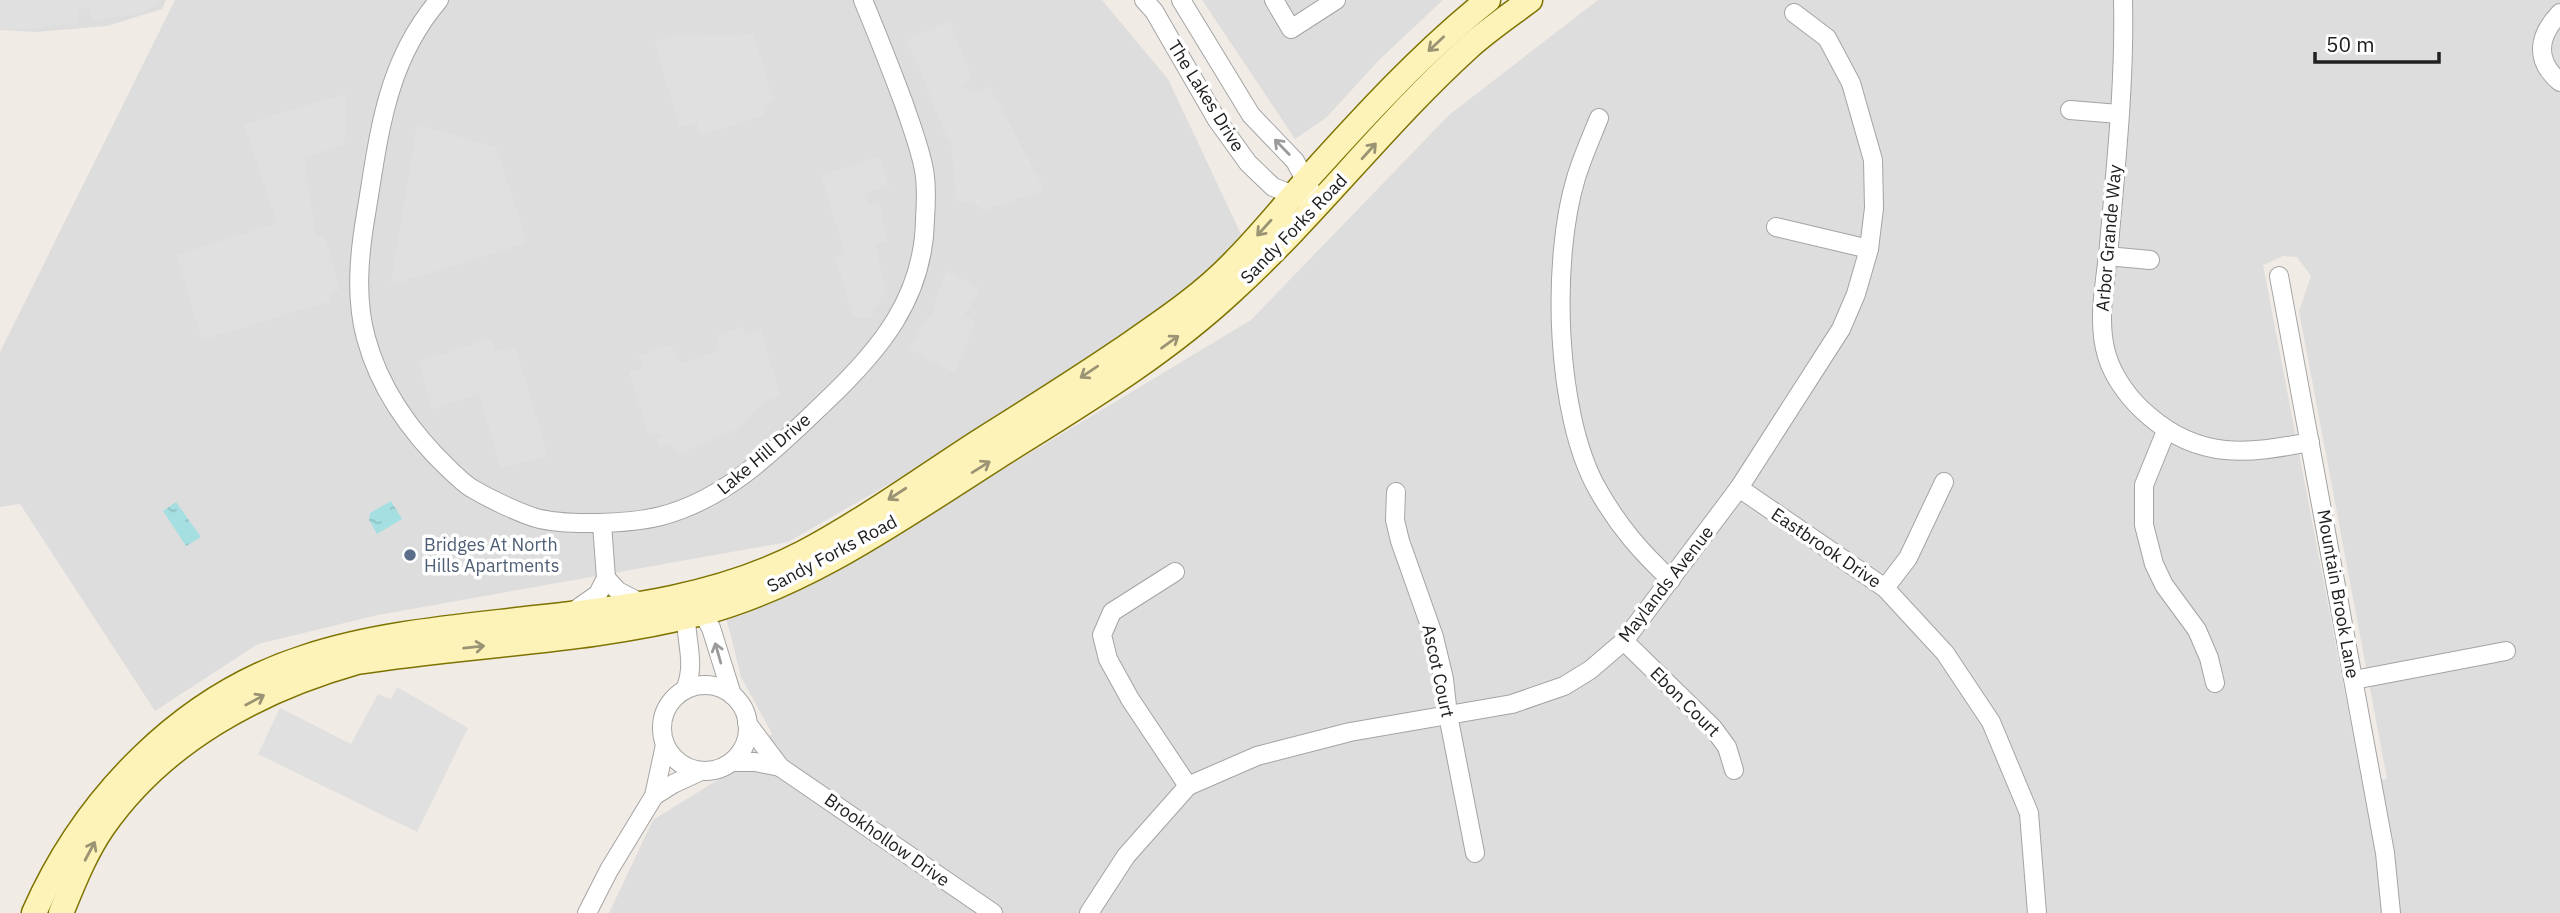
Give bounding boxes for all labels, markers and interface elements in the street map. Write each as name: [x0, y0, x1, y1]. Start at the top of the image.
scale bar: [2315, 21, 2439, 65]
text: 50 m: [2326, 30, 2375, 58]
street label: The Lakes Drive: [1163, 36, 1250, 156]
one-way arrow: [1428, 36, 1445, 53]
one-way arrow: [1273, 139, 1290, 156]
one-way arrow: [1361, 143, 1378, 160]
street label: Arbor Grande Way: [2091, 164, 2126, 312]
street label: Sandy Forks Road: [1235, 169, 1352, 288]
one-way arrow: [1256, 219, 1272, 237]
one-way arrow: [1161, 335, 1180, 350]
one-way arrow: [1080, 365, 1099, 379]
street label: Lake Hill Drive: [712, 408, 815, 499]
one-way arrow: [970, 460, 990, 474]
one-way arrow: [888, 487, 907, 502]
street label: Eastbrook Drive: [1767, 502, 1886, 593]
street label: Mountain Brook Lane: [2312, 508, 2365, 680]
street label: Sandy Forks Road: [763, 510, 901, 598]
street label: Maylands Avenue: [1613, 521, 1718, 646]
place label: Bridges At North Hills Apartments: [424, 533, 559, 577]
marker: Bridges At North Hills Apartments: [402, 547, 418, 563]
street label: Ascot Court: [1417, 622, 1460, 719]
one-way arrow: [462, 640, 485, 653]
one-way arrow: [711, 643, 724, 665]
street label: Ebon Court: [1645, 662, 1725, 742]
one-way arrow: [244, 693, 264, 707]
street label: Brookhollow Drive: [820, 788, 954, 891]
one-way arrow: [83, 842, 97, 862]

